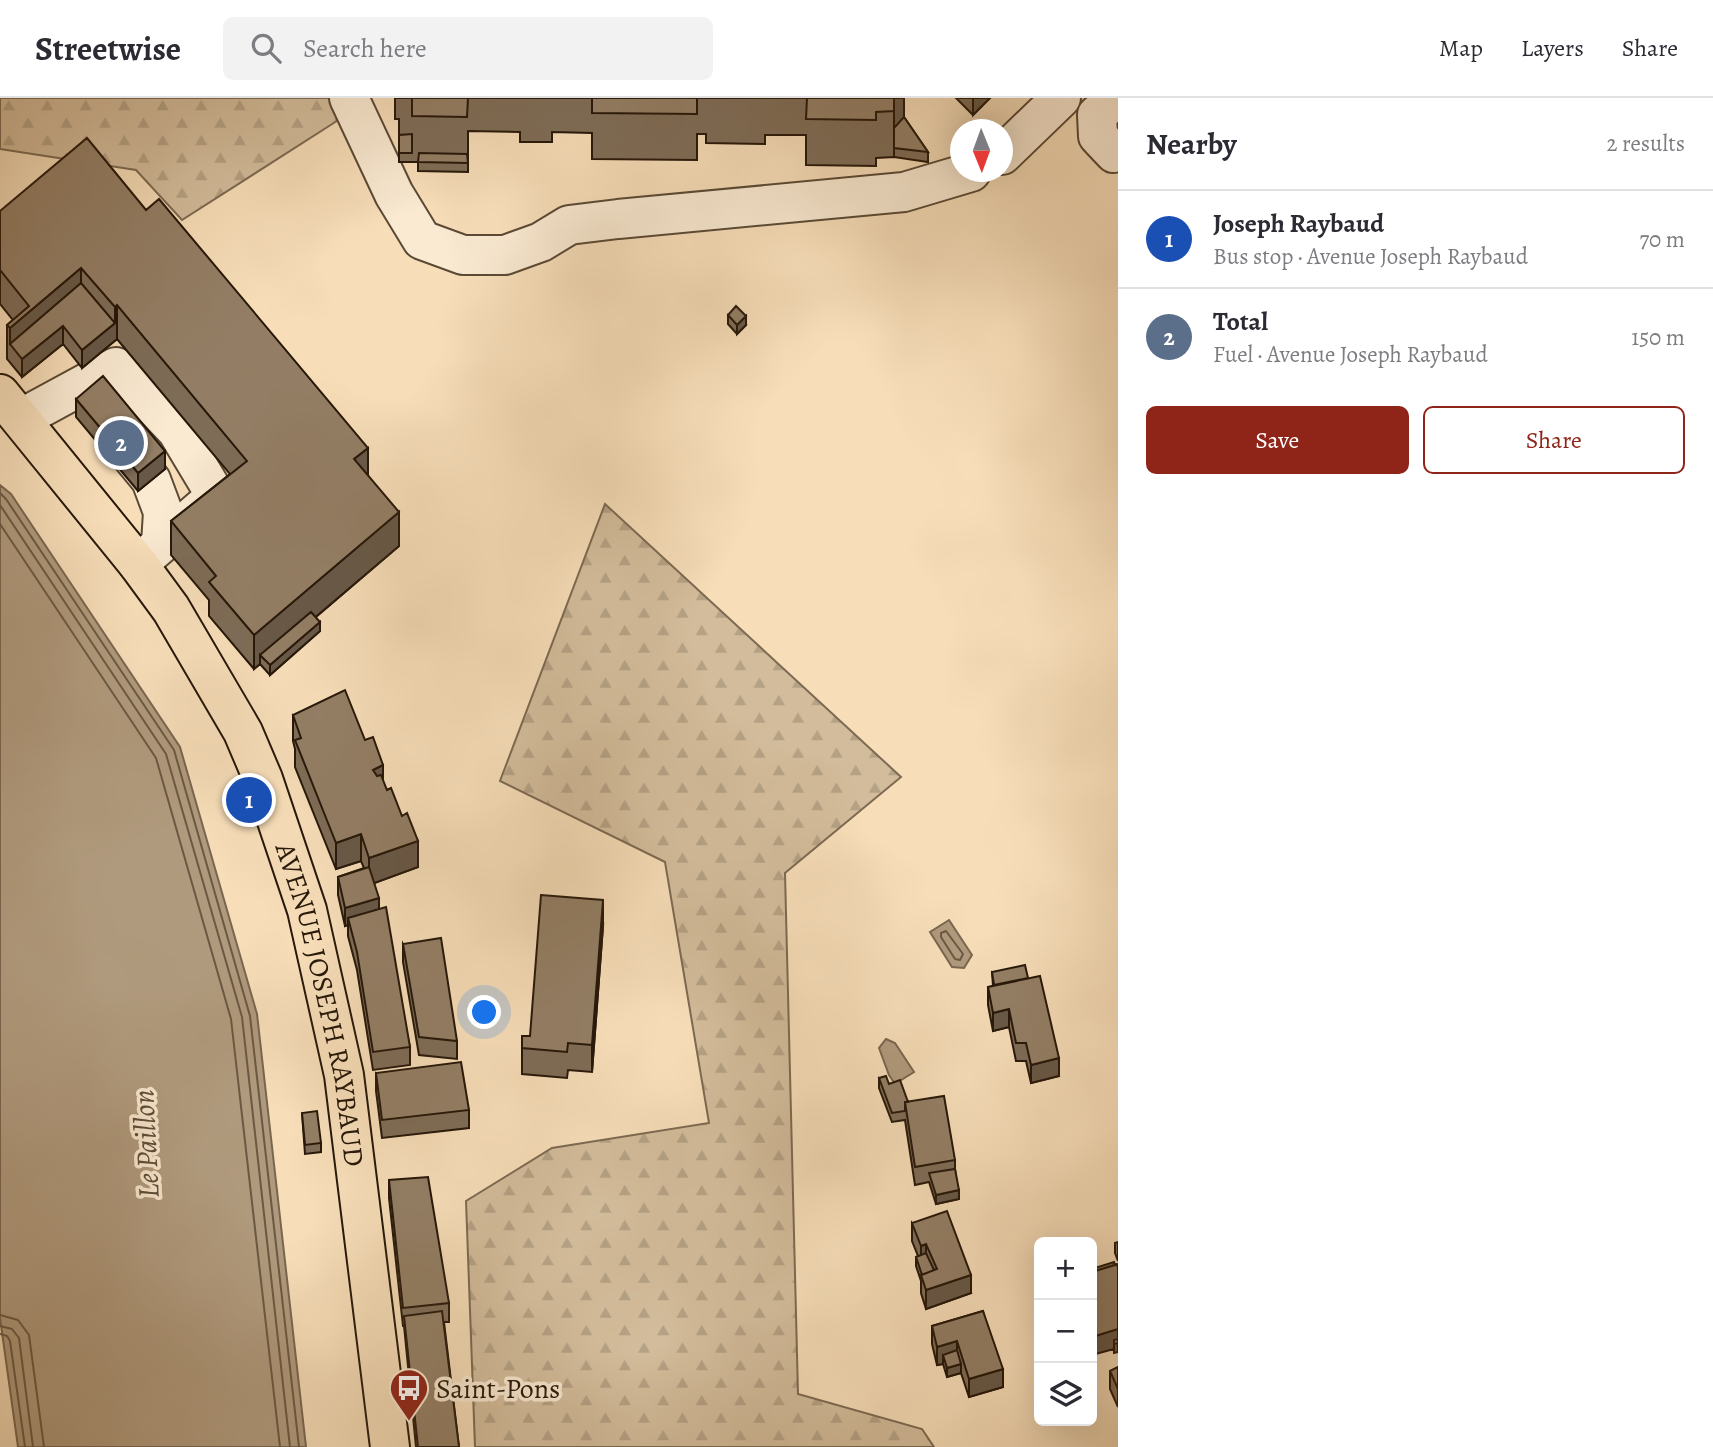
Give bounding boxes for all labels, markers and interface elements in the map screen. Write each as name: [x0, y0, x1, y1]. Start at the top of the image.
search box: [223, 17, 713, 80]
text: Streetwise: [35, 26, 181, 71]
icon: search: [247, 29, 285, 67]
text: Search here: [303, 31, 427, 66]
text: Map: [1439, 32, 1483, 64]
text: Layers: [1521, 32, 1584, 64]
text: Share: [1622, 32, 1678, 64]
north arrow: [950, 119, 1013, 182]
text: Nearby: [1146, 124, 1237, 164]
text: 2 results: [1607, 128, 1685, 159]
text: Joseph Raybaud: [1213, 206, 1384, 241]
text: 1: [1165, 224, 1173, 255]
text: 70 m: [1639, 224, 1685, 255]
text: Bus stop · Avenue Joseph Raybaud: [1213, 241, 1528, 272]
text: Total: [1213, 304, 1268, 339]
text: 2: [1163, 322, 1175, 353]
text: 150 m: [1631, 322, 1685, 353]
text: Fuel · Avenue Joseph Raybaud: [1213, 339, 1488, 370]
button: Save: [1146, 406, 1409, 474]
button: Share: [1423, 406, 1685, 474]
pin: 2: [98, 417, 144, 469]
pin: 1: [226, 774, 272, 826]
street label: AVENUE JOSEPH RAYBAUD: [265, 837, 373, 1169]
your location: [467, 995, 501, 1029]
water label: Le Paillon: [123, 1089, 169, 1199]
map controls: [1034, 1237, 1097, 1426]
button: +: [1034, 1237, 1097, 1300]
button: −: [1034, 1300, 1097, 1363]
button: layers: [1034, 1363, 1097, 1426]
bus stop icon: Saint-Pons: [388, 1367, 430, 1422]
place label: Saint-Pons: [436, 1370, 560, 1408]

